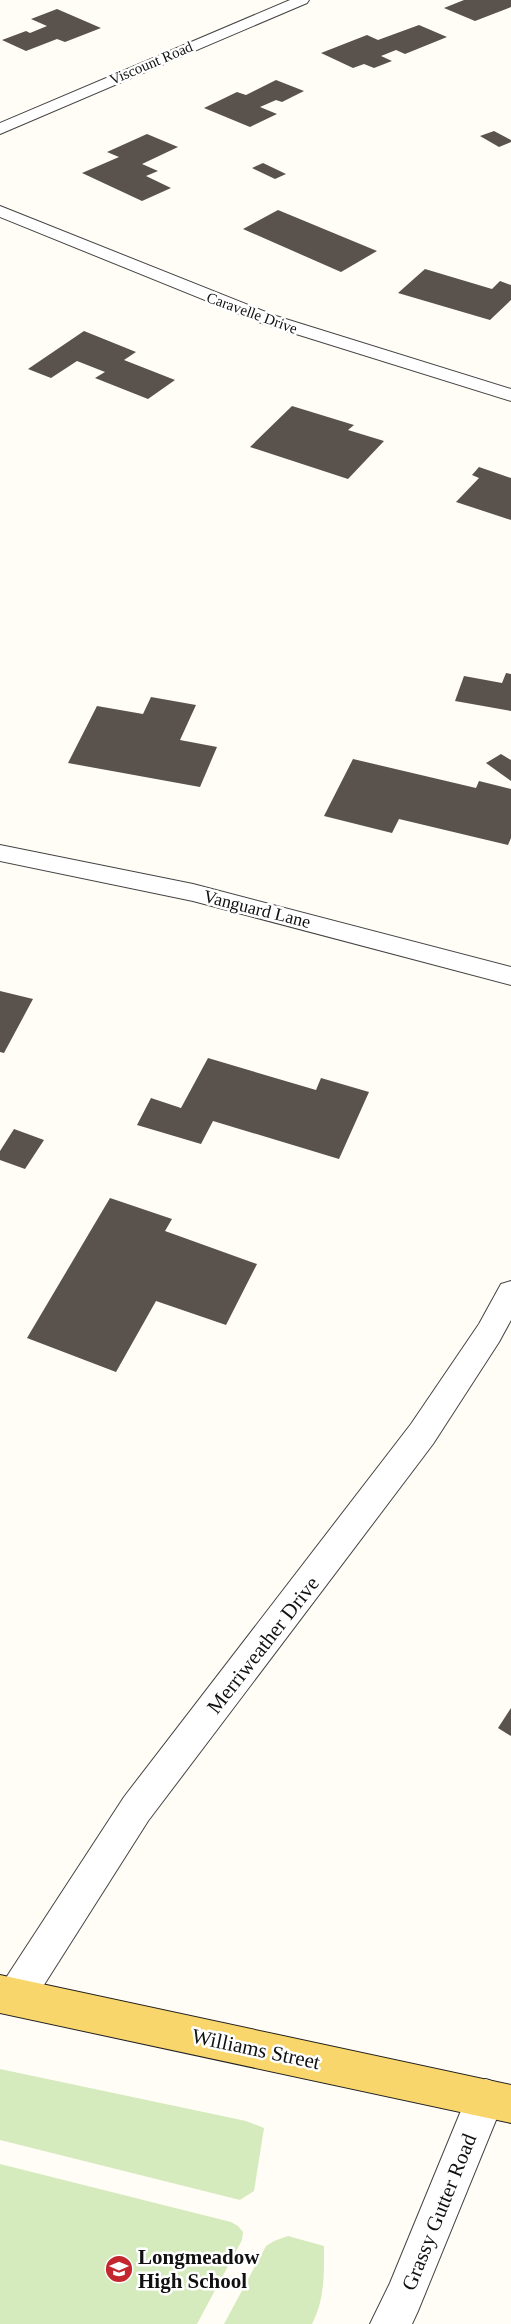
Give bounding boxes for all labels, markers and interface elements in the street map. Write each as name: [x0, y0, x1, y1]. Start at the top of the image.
street label: Viscount Road: [107, 38, 195, 88]
street label: Caravelle Drive: [204, 289, 300, 337]
street label: Vanguard Lane: [201, 886, 313, 932]
street label: Merriweather Drive: [202, 1572, 324, 1718]
street label: Williams Street: [190, 2024, 322, 2074]
street label: Grassy Gutter Road: [397, 2130, 482, 2294]
place label: Longmeadow High School: [138, 2245, 260, 2293]
school or university icon: Longmeadow High School: [104, 2254, 134, 2284]

